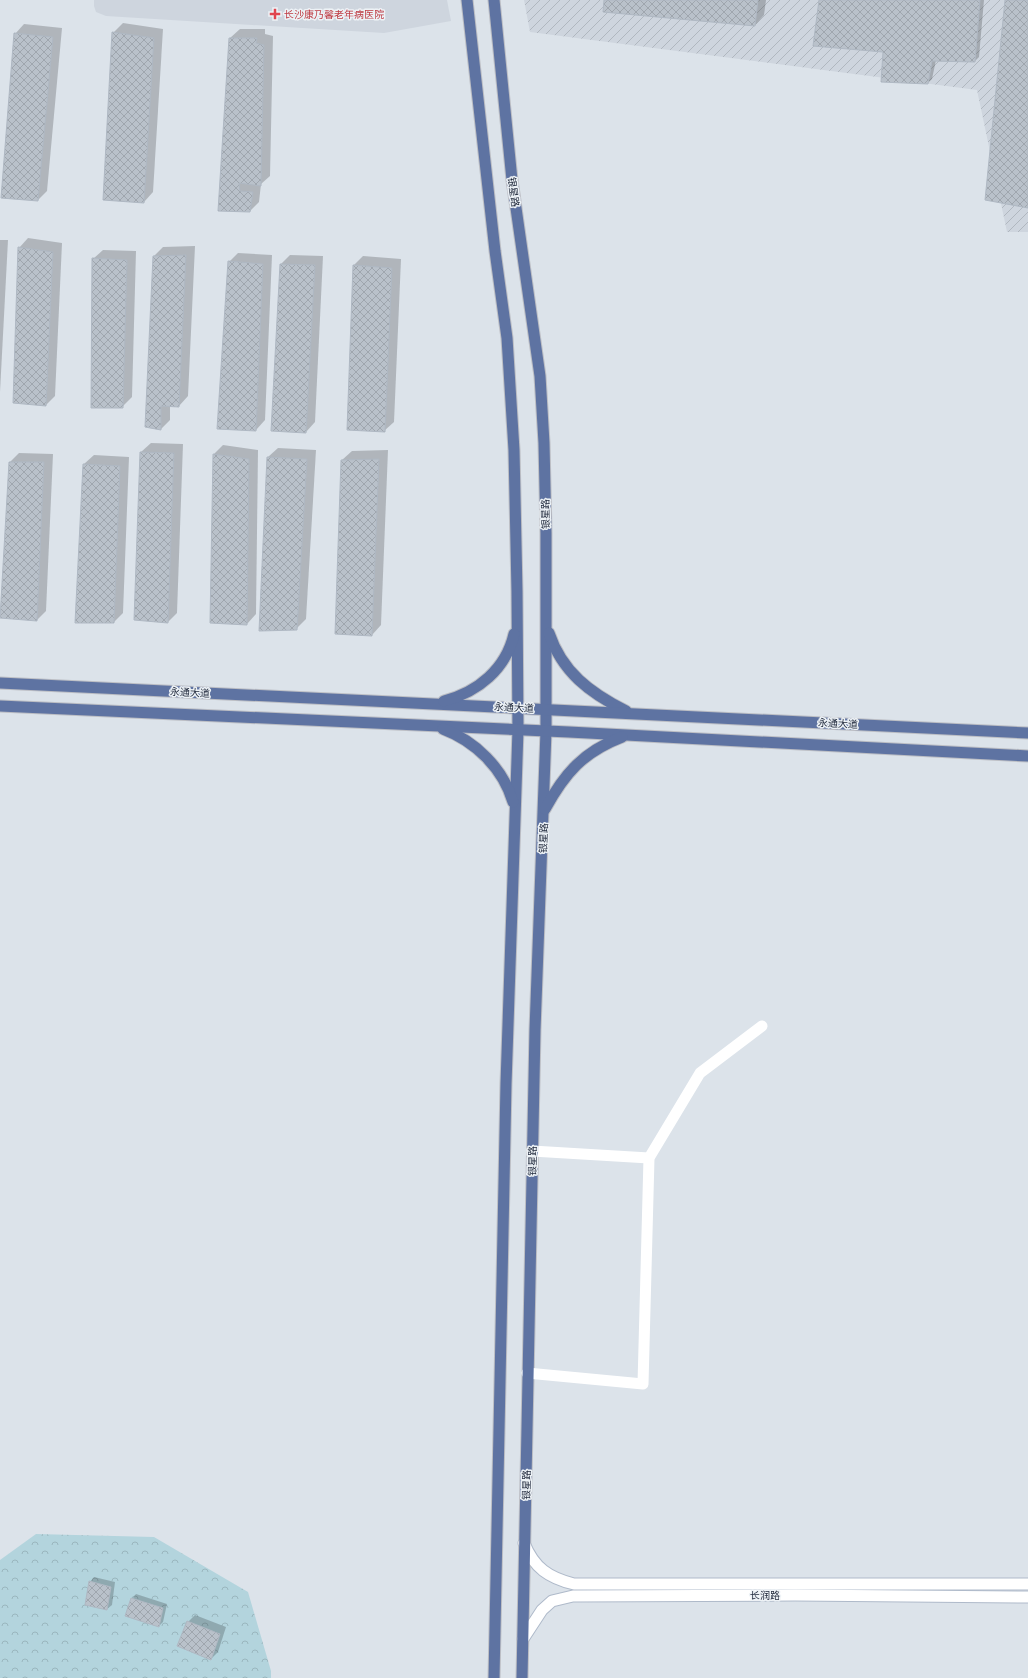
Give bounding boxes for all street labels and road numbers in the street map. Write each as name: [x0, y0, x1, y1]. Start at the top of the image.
street label: 银星路: [505, 176, 521, 208]
street label: 银星路: [540, 499, 552, 529]
street label: 永通大道: [170, 686, 210, 700]
street label: 永通大道: [494, 701, 534, 715]
street label: 永通大道: [818, 717, 858, 731]
street label: 银星路: [537, 823, 551, 853]
street label: 银星路: [527, 1146, 539, 1176]
street label: 银星路: [521, 1470, 533, 1500]
street label: 长润路: [750, 1590, 780, 1602]

